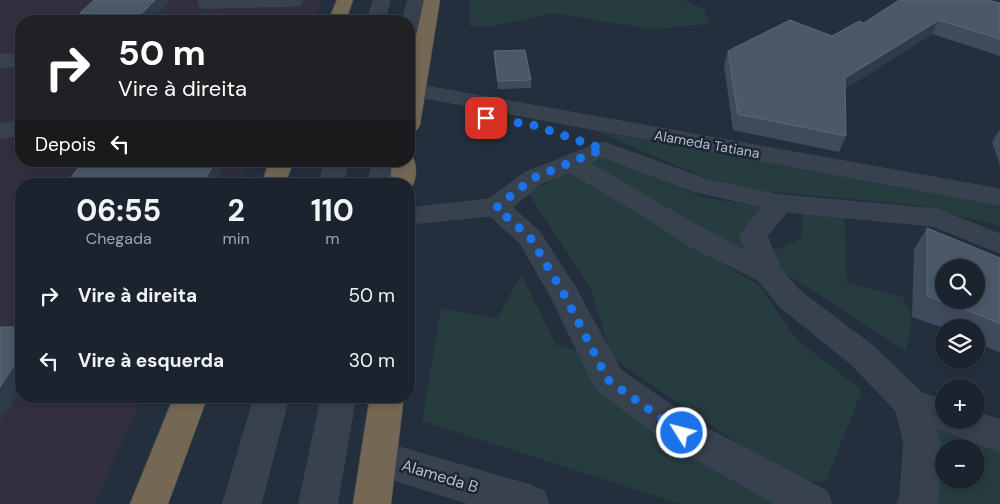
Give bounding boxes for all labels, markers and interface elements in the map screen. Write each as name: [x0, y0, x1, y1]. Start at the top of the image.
text: 50 m: [118, 30, 206, 76]
icon: right: [35, 35, 100, 100]
text: Vire à direita: [118, 74, 247, 103]
pin: [465, 97, 507, 139]
icon: arrive: [472, 104, 500, 132]
street label: Alameda Tatiana: [653, 126, 761, 162]
icon: left: [106, 130, 134, 158]
text: Depois: [35, 132, 96, 157]
text: 06:55: [76, 191, 161, 230]
text: 2: [227, 191, 245, 230]
text: 110: [311, 191, 354, 230]
text: Chegada: [86, 228, 152, 249]
text: min: [222, 228, 250, 249]
text: m: [325, 228, 339, 249]
map controls: [935, 259, 985, 489]
button: search: [935, 259, 985, 309]
icon: right: [35, 282, 63, 310]
text: Vire à direita: [78, 283, 197, 308]
text: 50 m: [348, 283, 395, 308]
button: layers: [935, 319, 985, 369]
icon: left: [35, 347, 63, 375]
text: Vire à esquerda: [78, 348, 224, 373]
text: 30 m: [349, 348, 395, 373]
button: +: [935, 379, 985, 429]
position arrow: [655, 406, 707, 458]
button: −: [935, 439, 985, 489]
street label: Alameda B: [399, 454, 481, 498]

